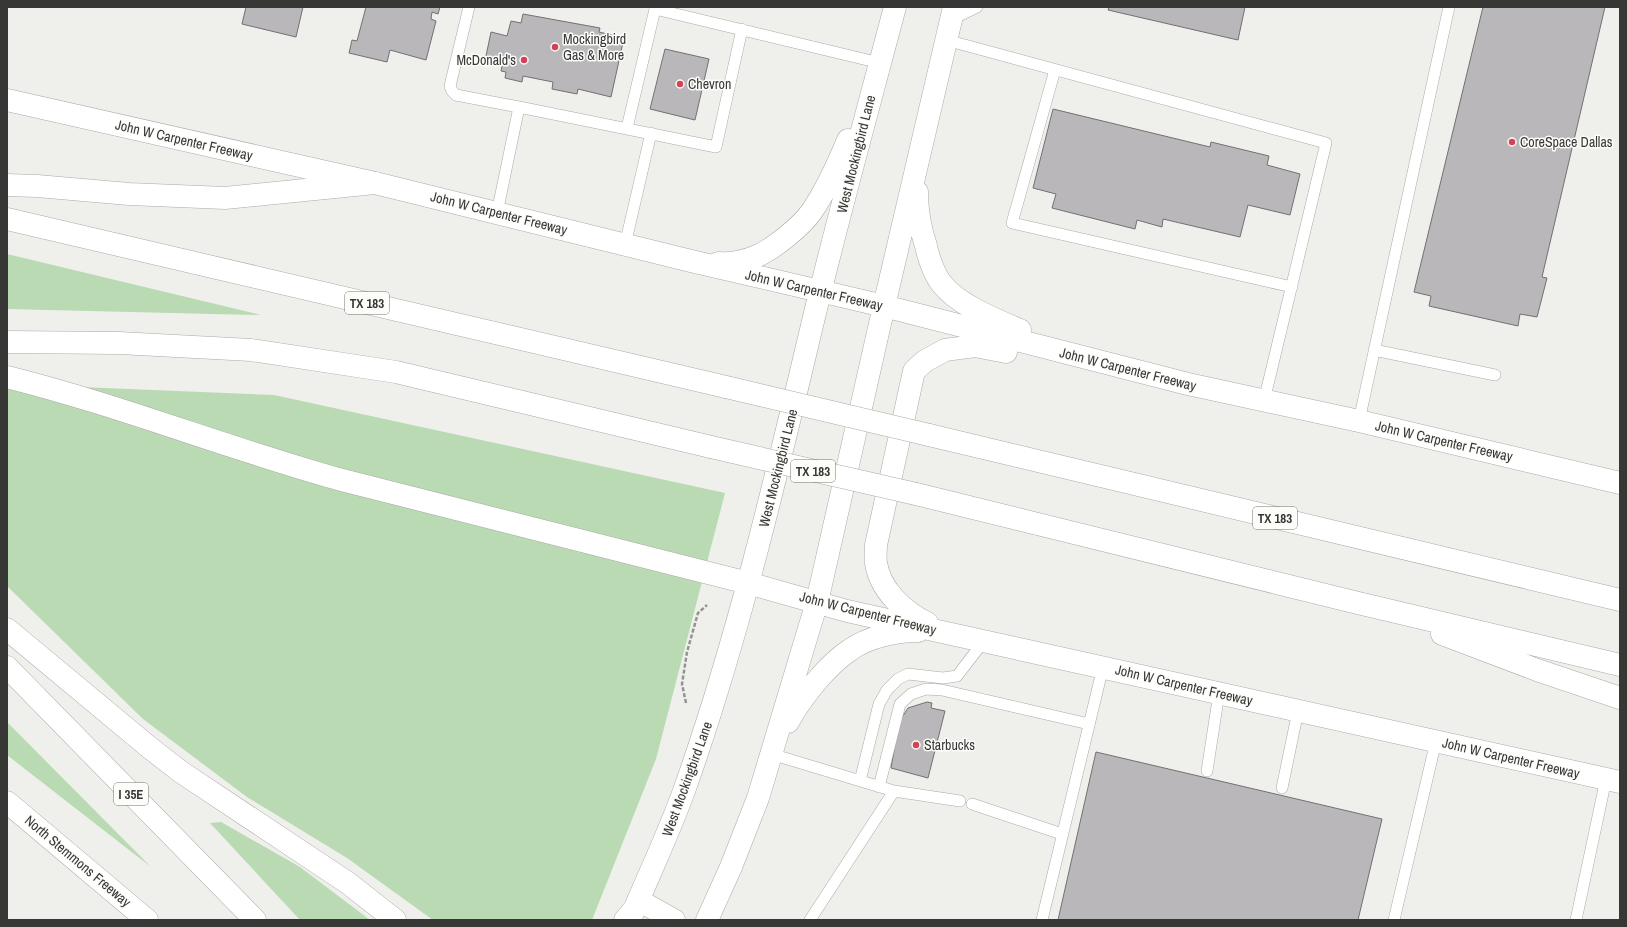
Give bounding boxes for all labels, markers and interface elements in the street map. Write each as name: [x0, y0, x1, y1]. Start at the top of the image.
place label: Mockingbird Gas & More: [563, 30, 626, 64]
marker: Mockingbird Gas & More: [550, 42, 560, 52]
place label: McDonald's: [456, 51, 516, 69]
marker: McDonald's: [519, 55, 529, 65]
place label: Chevron: [688, 75, 731, 93]
marker: Chevron: [675, 79, 685, 89]
street label: West Mockingbird Lane: [833, 93, 879, 215]
street label: John W Carpenter Freeway: [114, 115, 255, 165]
place label: CoreSpace Dallas: [1520, 133, 1613, 151]
marker: CoreSpace Dallas: [1507, 137, 1517, 147]
street label: John W Carpenter Freeway: [429, 187, 570, 239]
street label: John W Carpenter Freeway: [744, 265, 885, 315]
road number: TX 183: [345, 292, 389, 314]
street label: John W Carpenter Freeway: [1058, 343, 1199, 395]
street label: West Mockingbird Lane: [755, 407, 801, 529]
street label: John W Carpenter Freeway: [1374, 416, 1515, 466]
road number: TX 183: [791, 460, 835, 482]
road number: TX 183: [1253, 507, 1297, 529]
street label: John W Carpenter Freeway: [798, 587, 939, 639]
street label: John W Carpenter Freeway: [1114, 660, 1255, 710]
street label: West Mockingbird Lane: [658, 719, 716, 839]
street label: John W Carpenter Freeway: [1441, 733, 1582, 783]
place label: Starbucks: [924, 736, 975, 754]
marker: Starbucks: [911, 740, 921, 750]
road number: I 35E: [114, 783, 148, 805]
street label: North Stemmons Freeway: [21, 811, 135, 911]

